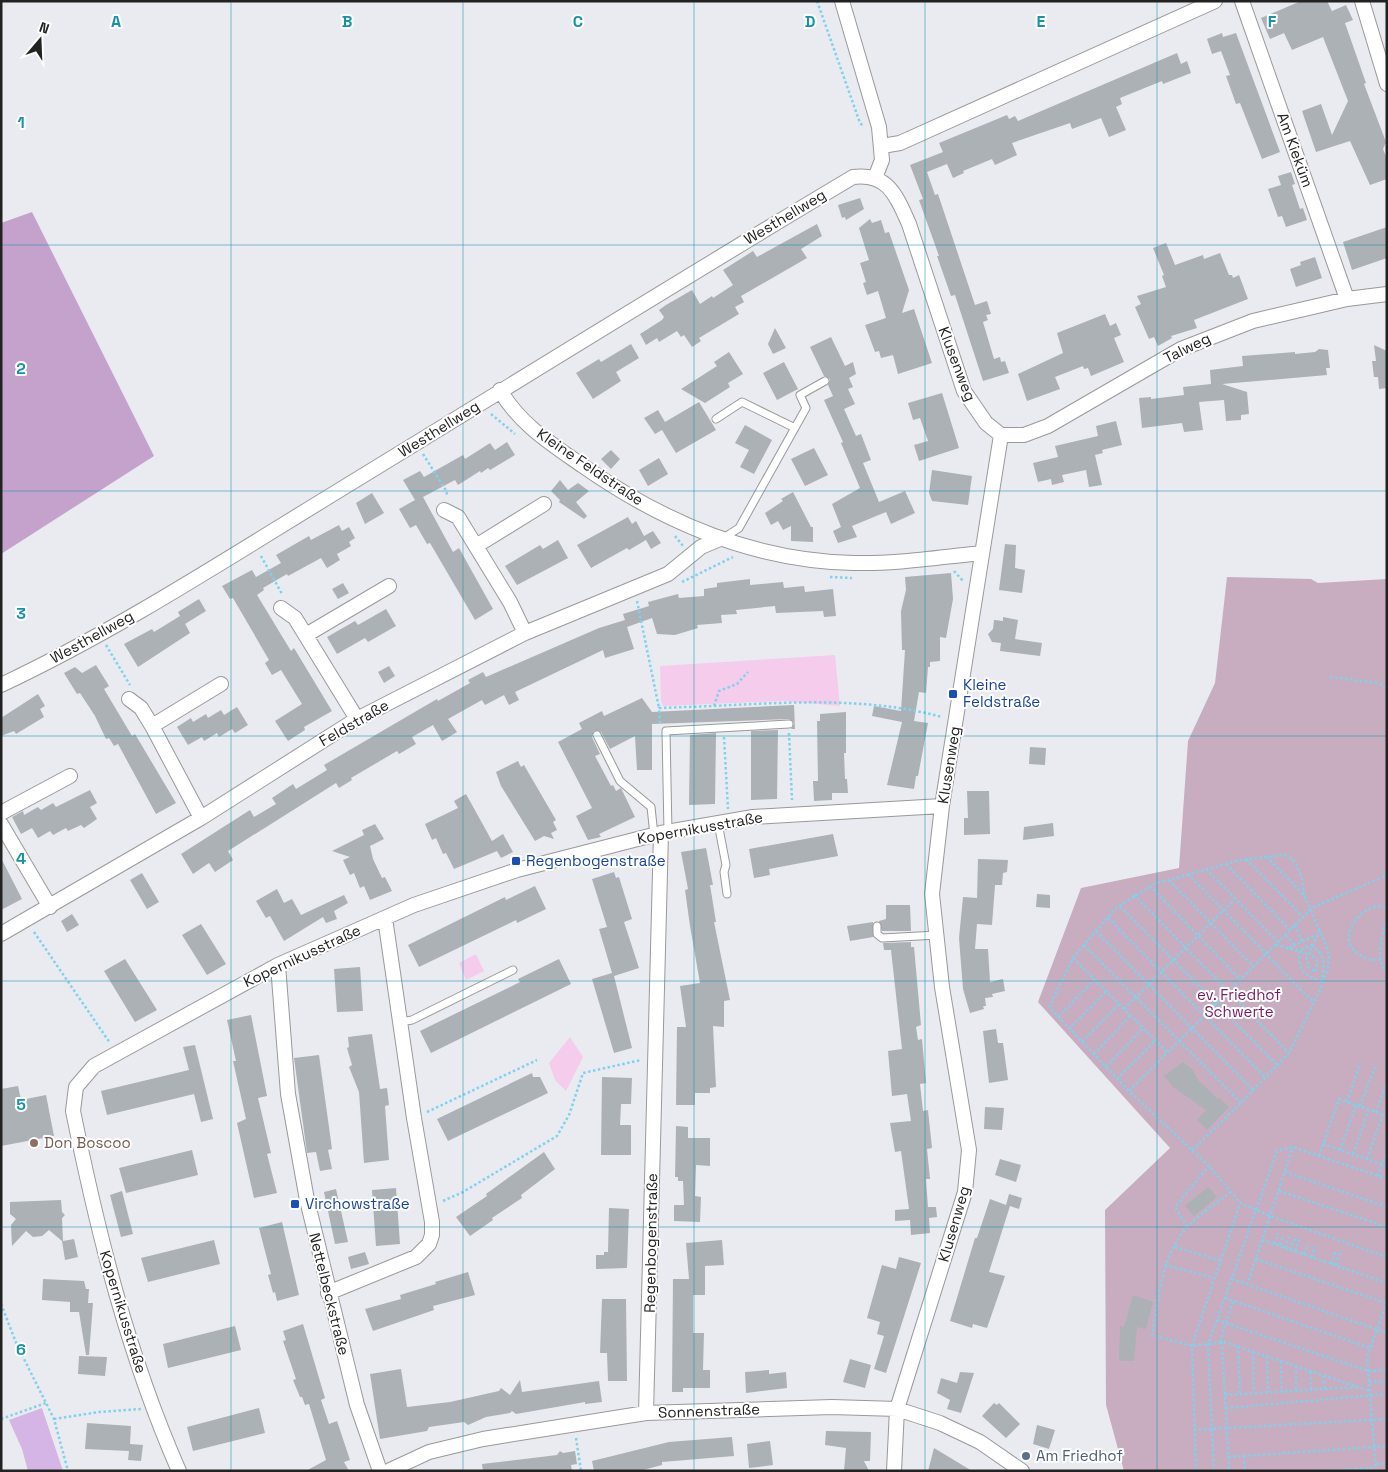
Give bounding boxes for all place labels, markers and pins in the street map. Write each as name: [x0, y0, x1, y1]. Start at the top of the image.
place label: Kleine Feldstraße: [963, 675, 1040, 711]
marker: Kleine Feldstraße: [947, 688, 959, 700]
place label: Regenbogenstraße: [526, 851, 666, 870]
marker: Regenbogenstraße: [510, 855, 522, 867]
place label: Don Boscoo: [44, 1133, 131, 1152]
marker: Don Boscoo: [28, 1137, 40, 1149]
place label: Virchowstraße: [305, 1194, 410, 1213]
marker: Virchowstraße: [289, 1198, 301, 1210]
place label: Am Friedhof: [1036, 1446, 1123, 1465]
marker: Am Friedhof: [1020, 1450, 1032, 1462]

